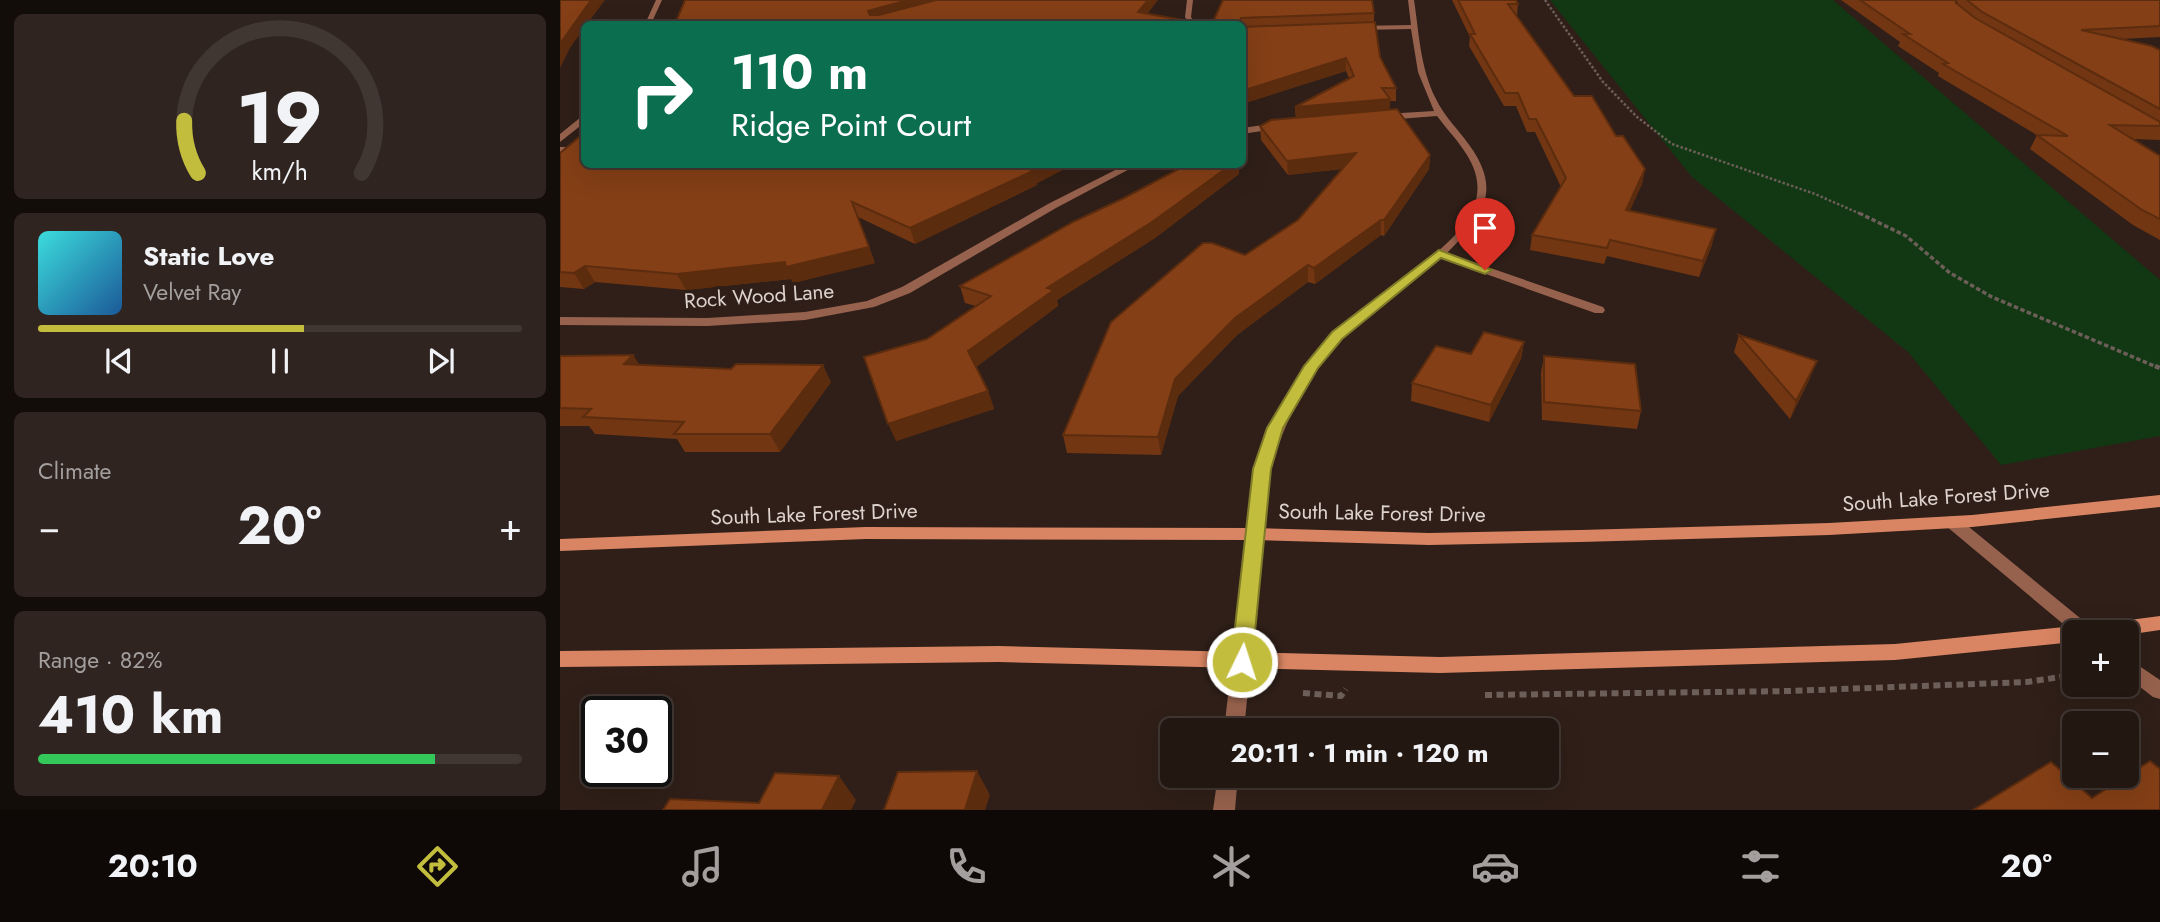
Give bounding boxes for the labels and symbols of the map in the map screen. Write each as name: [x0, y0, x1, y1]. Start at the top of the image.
pin: [1455, 198, 1515, 270]
street label: Rock Wood Lane: [683, 276, 835, 316]
street label: South Lake Forest Drive: [1841, 475, 2051, 519]
street label: South Lake Forest Drive: [710, 495, 918, 533]
street label: South Lake Forest Drive: [1278, 496, 1486, 530]
position arrow: [1205, 625, 1279, 699]
speed limit sign: 30: [581, 696, 672, 787]

